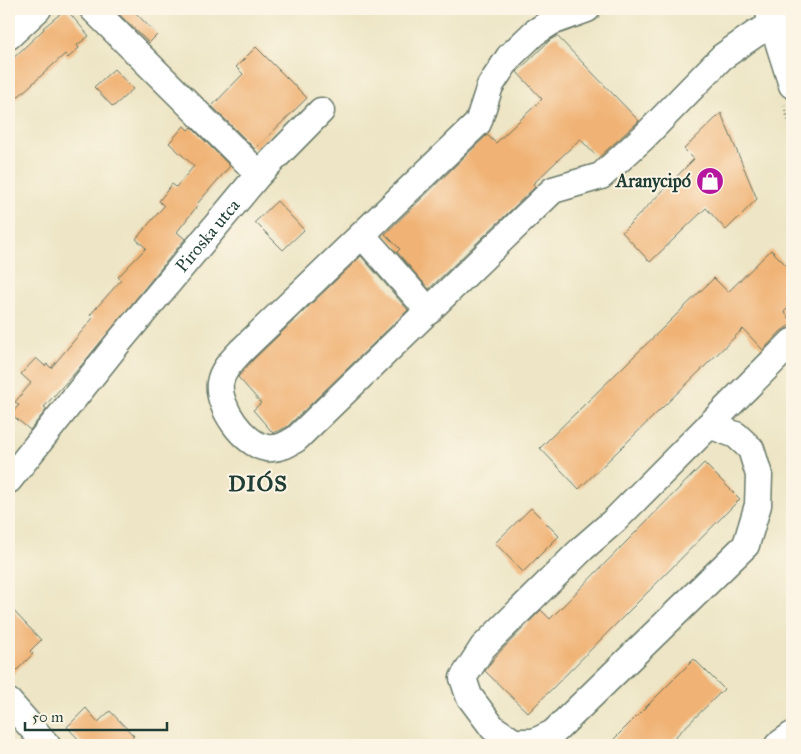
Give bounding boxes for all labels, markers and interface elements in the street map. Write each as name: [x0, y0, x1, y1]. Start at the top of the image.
shop icon: Aranycipó: [695, 166, 725, 196]
place label: Aranycipó: [615, 170, 691, 193]
street label: Piroska utca: [171, 194, 245, 277]
district label: DIÓS: [228, 470, 288, 497]
scale bar: [25, 699, 168, 731]
text: 50 m: [32, 708, 64, 726]

